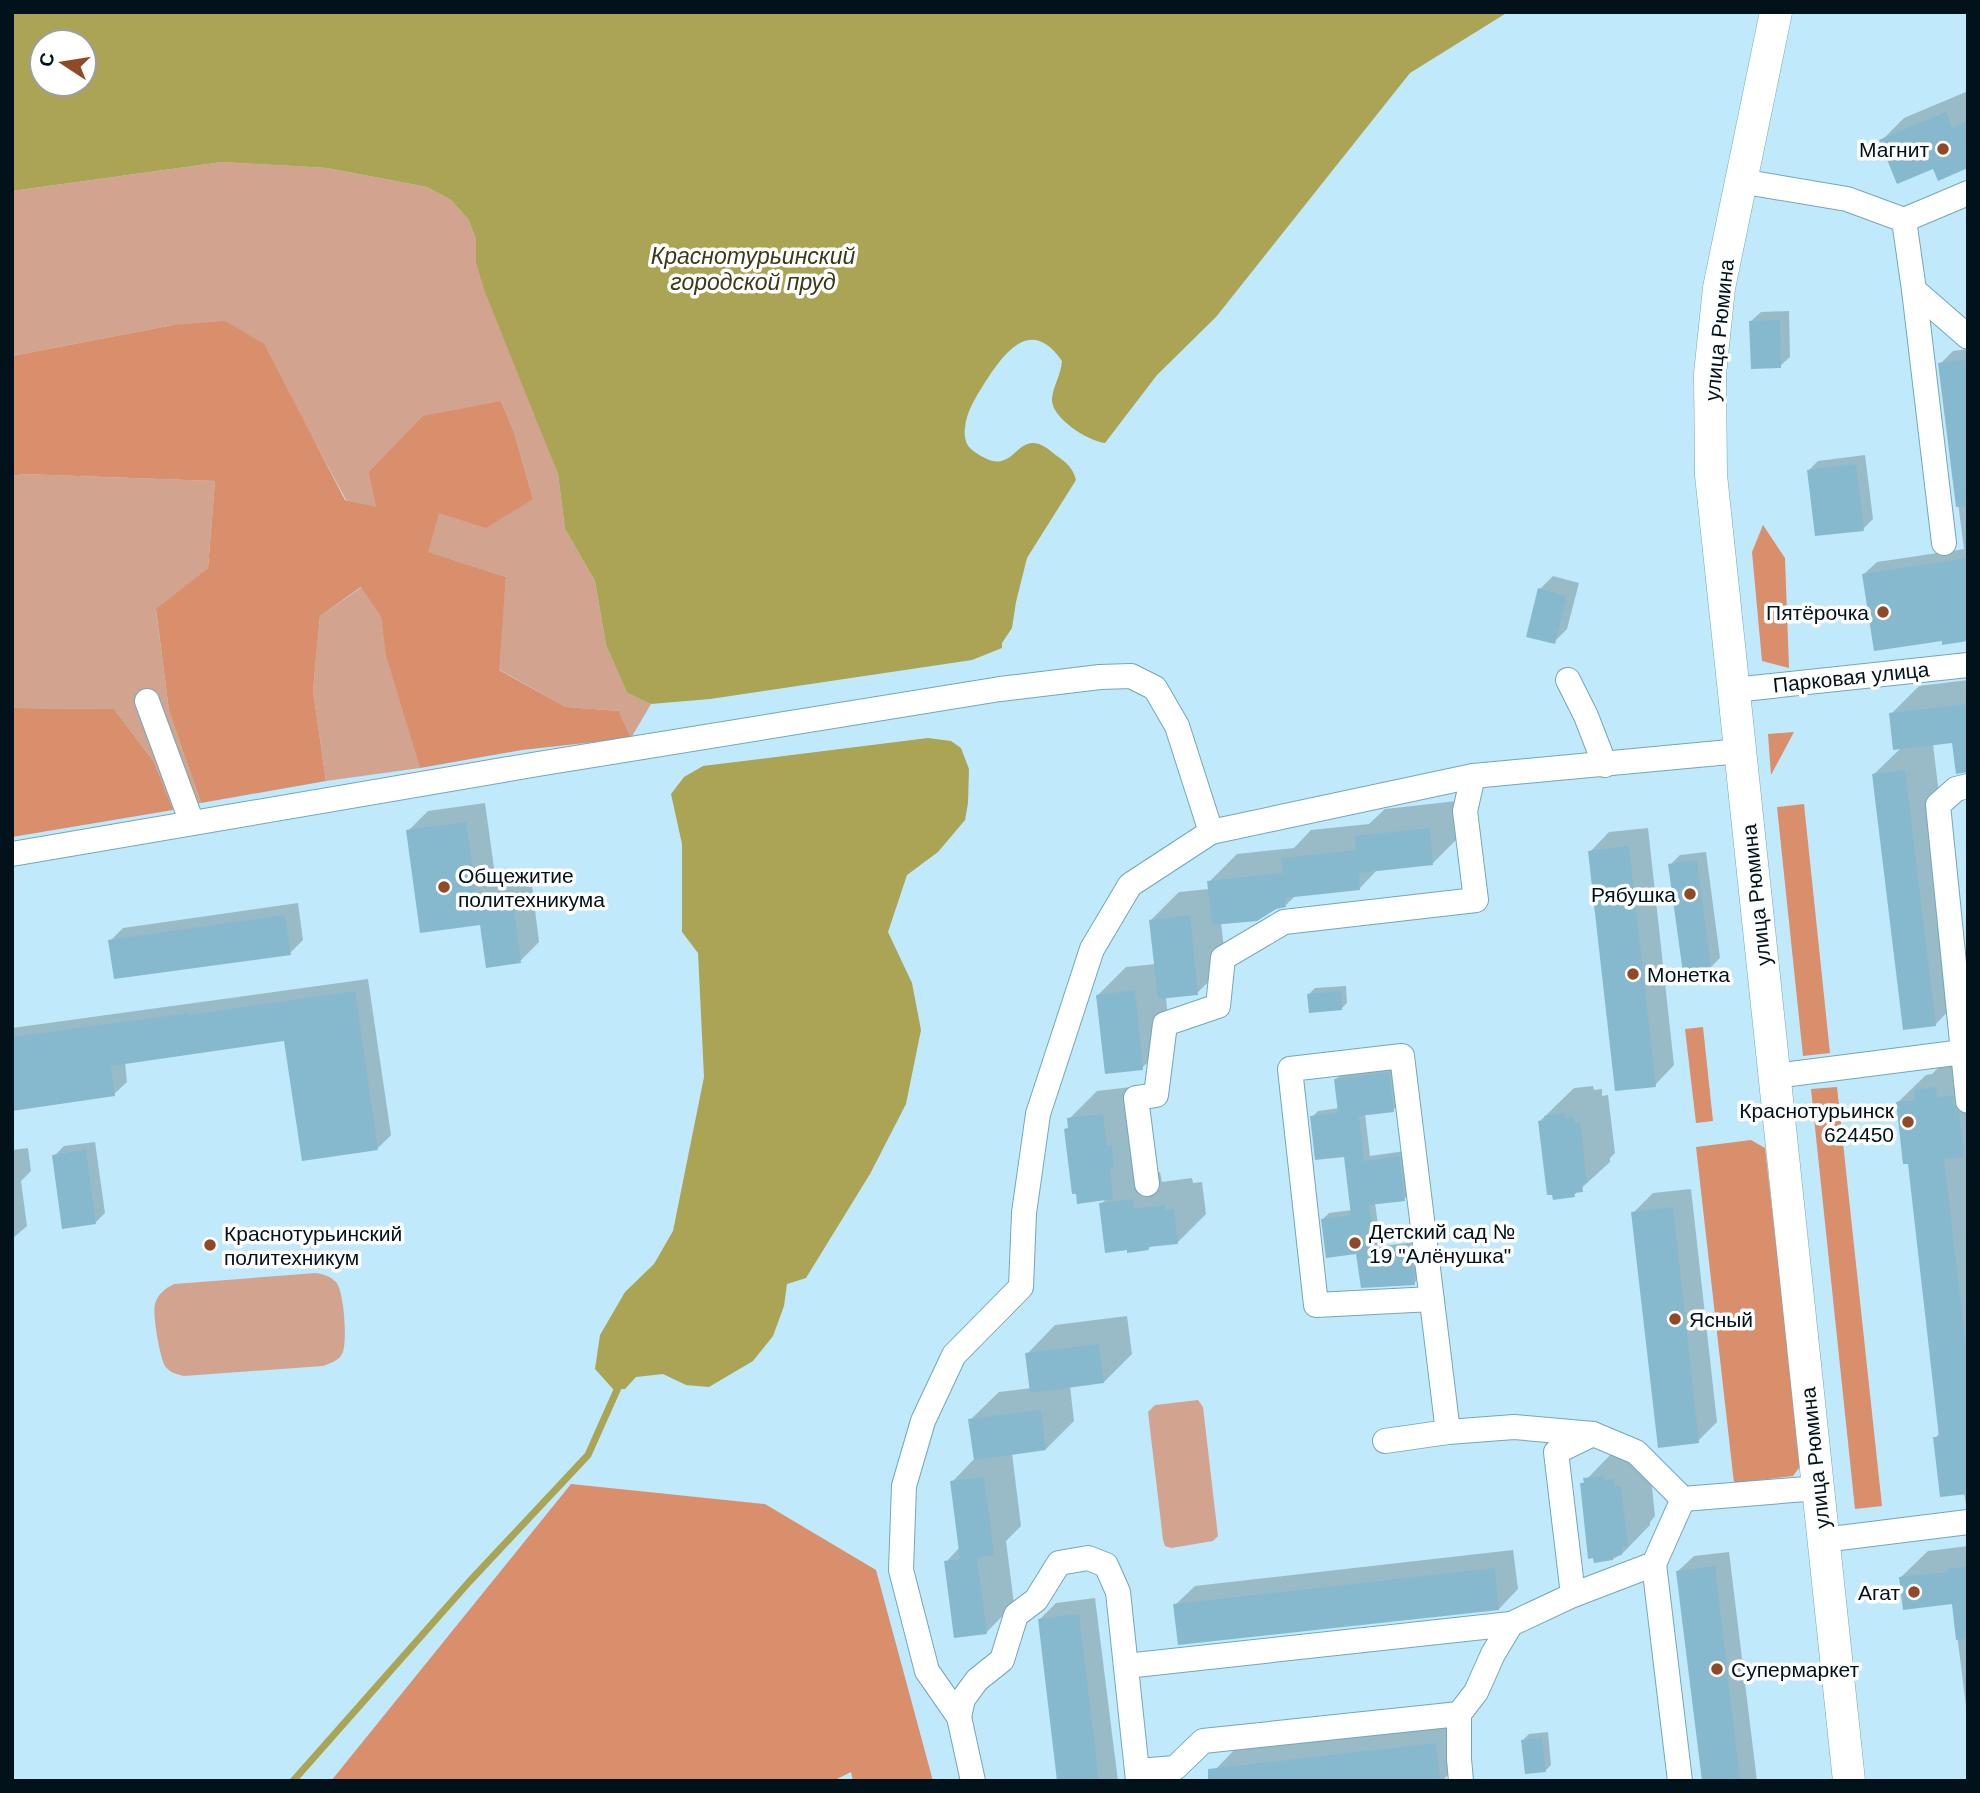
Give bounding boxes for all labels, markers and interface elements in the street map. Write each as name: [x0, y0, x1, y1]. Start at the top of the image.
north arrow: [28, 28, 98, 98]
text: С: [35, 50, 59, 68]
place label: Магнит: [1859, 138, 1929, 161]
marker: Магнит: [1935, 141, 1951, 157]
water label: Краснотурьинский городской пруд: [651, 243, 855, 295]
street label: улица Рюмина: [1700, 258, 1738, 402]
place label: Пятёрочка: [1766, 601, 1869, 624]
marker: Пятёрочка: [1875, 604, 1891, 620]
street label: Парковая улица: [1772, 657, 1931, 697]
street label: улица Рюмина: [1737, 823, 1775, 967]
place label: Общежитие политехникума: [458, 864, 605, 911]
marker: Общежитие политехникума: [436, 879, 452, 895]
place label: Рябушка: [1591, 883, 1676, 906]
marker: Рябушка: [1682, 886, 1698, 902]
place label: Монетка: [1647, 963, 1730, 986]
marker: Монетка: [1625, 966, 1641, 982]
place label: Краснотурьинск 624450: [1739, 1099, 1895, 1146]
marker: Краснотурьинск 624450: [1900, 1114, 1916, 1130]
place label: Детский сад № 19 "Алёнушка": [1369, 1220, 1515, 1267]
place label: Краснотурьинский политехникум: [224, 1222, 402, 1269]
marker: Детский сад № 19 "Алёнушка": [1347, 1235, 1363, 1251]
marker: Краснотурьинский политехникум: [202, 1237, 218, 1253]
place label: Ясный: [1689, 1308, 1753, 1331]
marker: Ясный: [1667, 1311, 1683, 1327]
street label: улица Рюмина: [1796, 1386, 1834, 1530]
place label: Агат: [1858, 1581, 1900, 1604]
marker: Агат: [1906, 1584, 1922, 1600]
place label: Супермаркет: [1731, 1658, 1860, 1681]
marker: Супермаркет: [1709, 1661, 1725, 1677]

